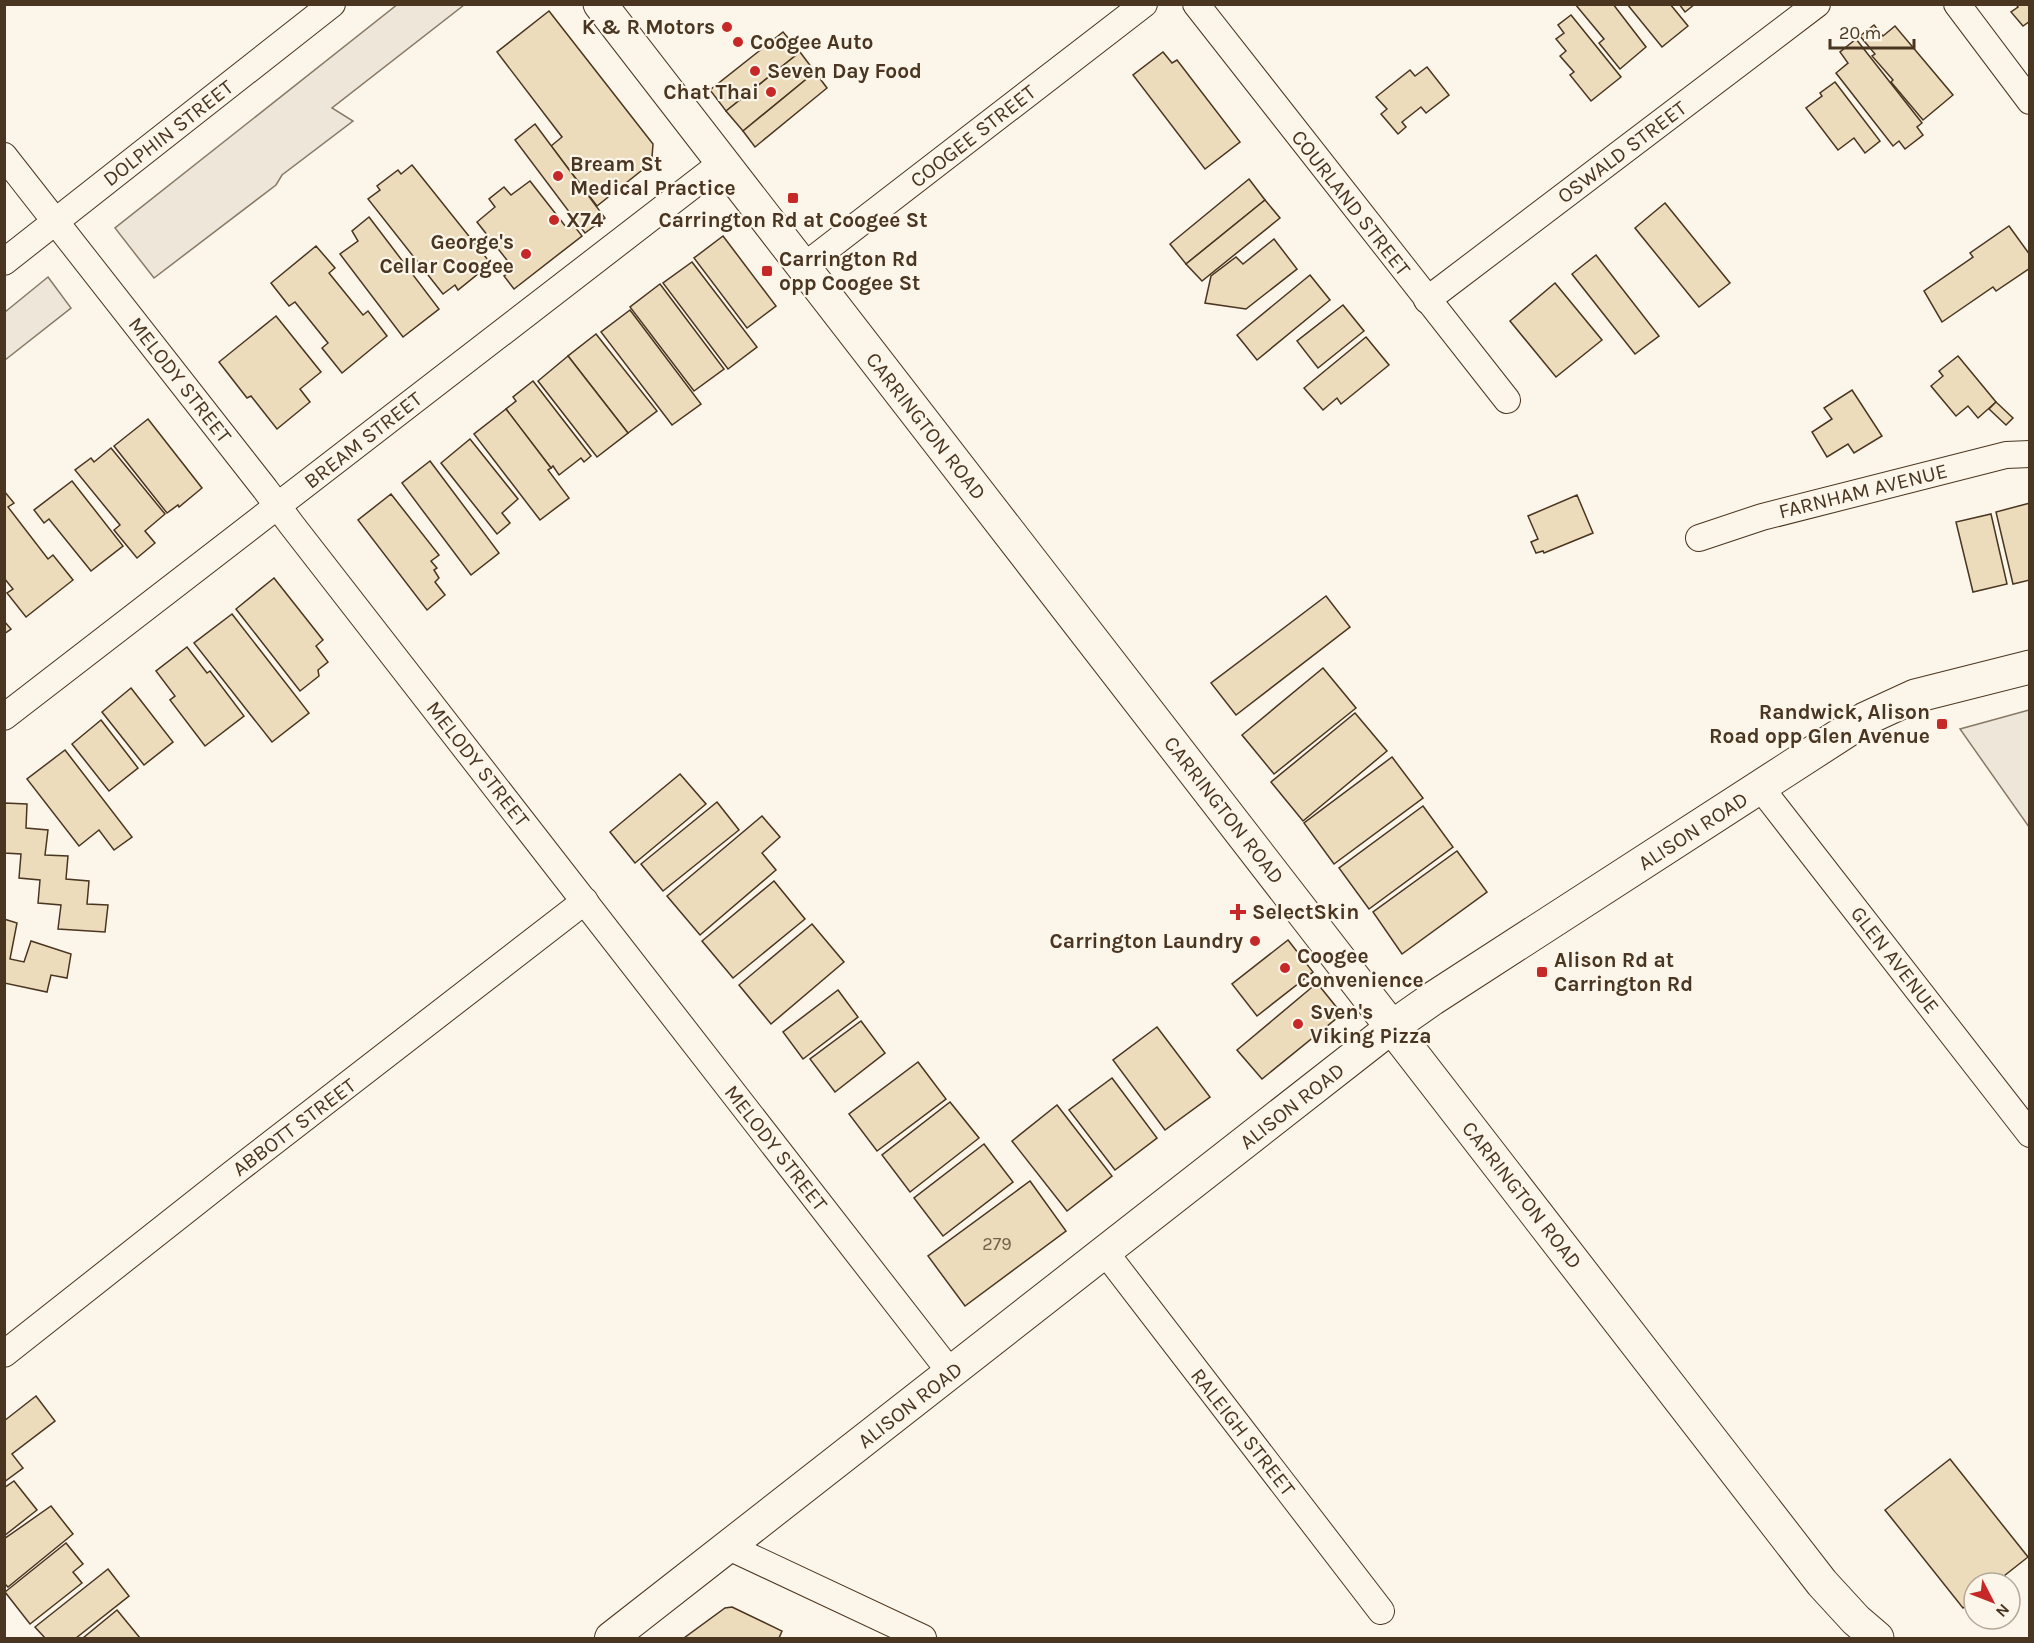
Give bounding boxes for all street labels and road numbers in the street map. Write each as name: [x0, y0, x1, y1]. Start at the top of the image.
street label: DOLPHIN STREET: [98, 75, 238, 191]
street label: COOGEE STREET: [906, 79, 1041, 192]
street label: OSWALD STREET: [1553, 95, 1692, 208]
street label: COURLAND STREET: [1287, 125, 1416, 281]
street label: MELODY STREET: [123, 312, 237, 448]
street label: CARRINGTON ROAD: [861, 348, 991, 504]
street label: BREAM STREET: [299, 386, 427, 493]
street label: FARNHAM AVENUE: [1776, 458, 1950, 524]
street label: MELODY STREET: [421, 696, 535, 832]
street label: CARRINGTON ROAD: [1159, 732, 1289, 888]
street label: ALISON ROAD: [1634, 787, 1752, 875]
street label: GLEN AVENUE: [1846, 902, 1944, 1018]
street label: ALISON ROAD: [1235, 1058, 1349, 1154]
street label: ABBOTT STREET: [228, 1073, 361, 1181]
street label: MELODY STREET: [719, 1080, 833, 1216]
street label: CARRINGTON ROAD: [1457, 1117, 1587, 1273]
street label: ALISON ROAD: [853, 1357, 967, 1453]
street label: RALEIGH STREET: [1186, 1363, 1301, 1501]

